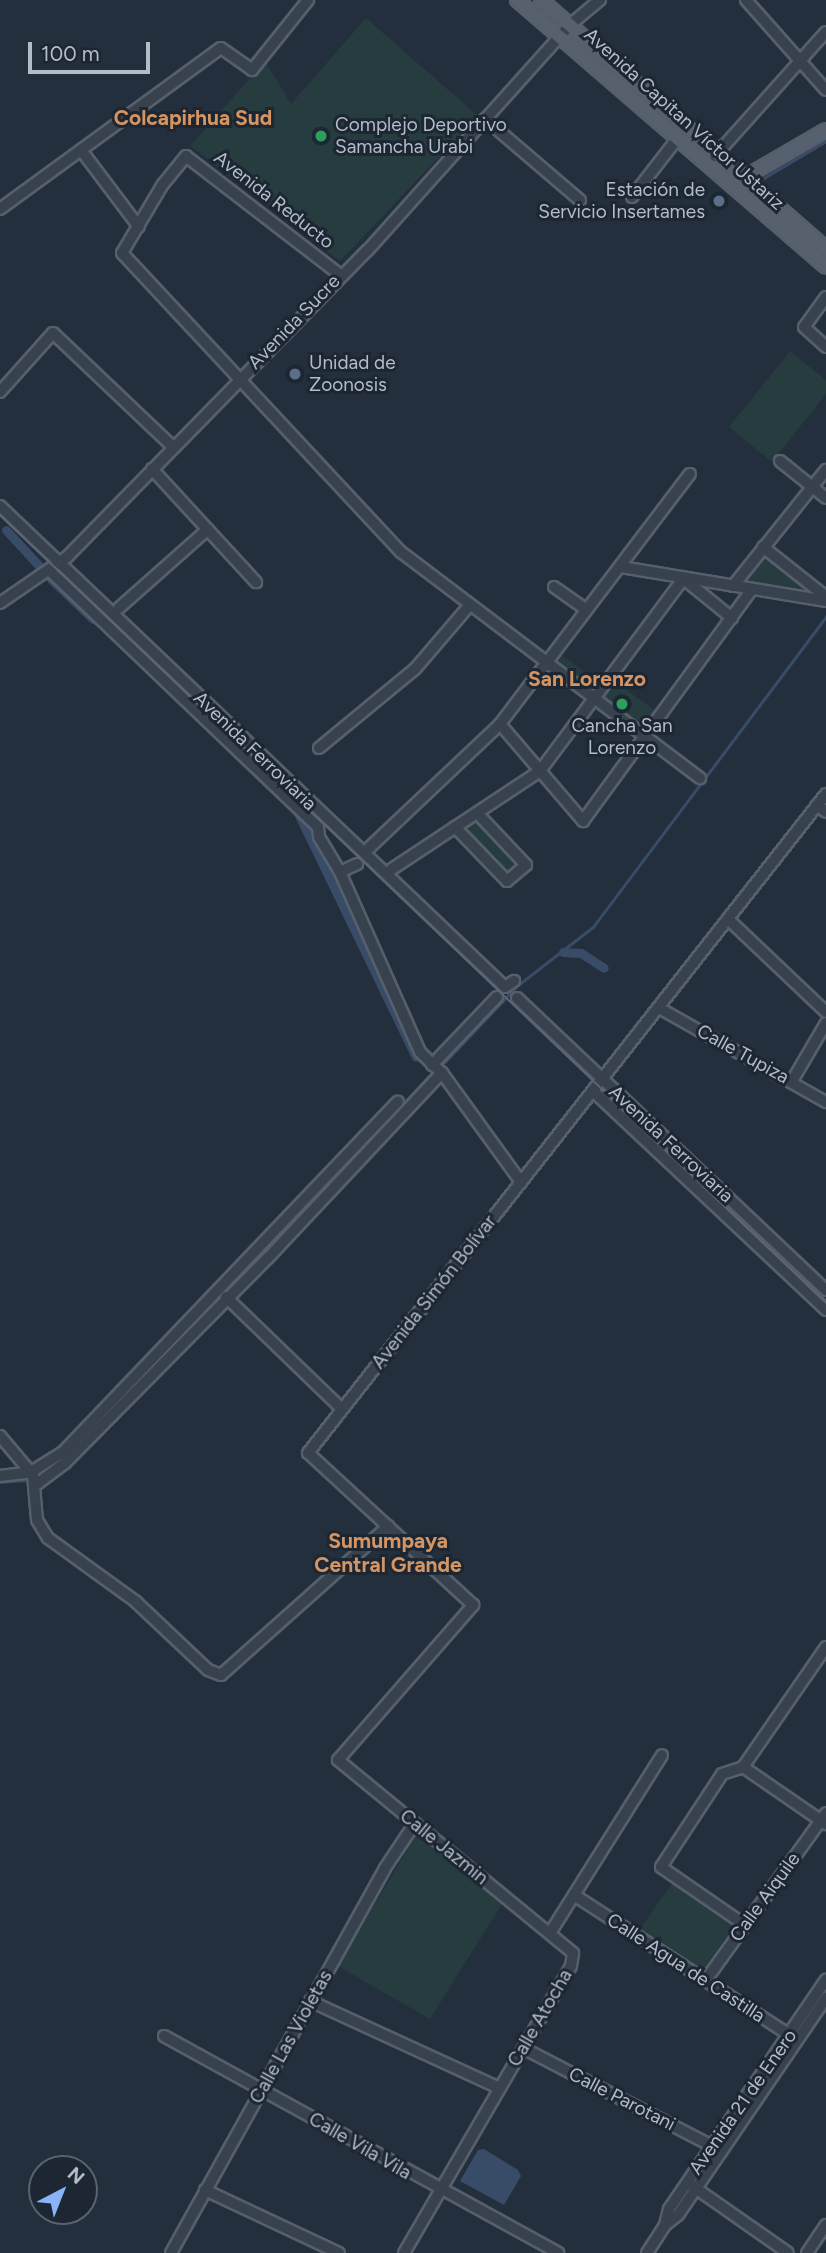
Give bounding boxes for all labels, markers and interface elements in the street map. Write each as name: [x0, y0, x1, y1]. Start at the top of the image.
street label: Avenida Capitan Víctor Ustariz: [579, 23, 789, 215]
scale bar: [32, 28, 154, 72]
text: 100 m: [41, 41, 100, 66]
district label: Colcapirhua Sud: [114, 105, 272, 131]
place label: Complejo Deportivo Samancha Urabi: [335, 114, 507, 158]
marker: Complejo Deportivo Samancha Urabi: [313, 128, 329, 144]
street label: Avenida Reducto: [210, 146, 338, 254]
place label: Estación de Servicio Insertames: [538, 179, 705, 223]
marker: Estación de Servicio Insertames: [711, 193, 727, 209]
street label: Avenida Sucre: [243, 270, 345, 374]
place label: Unidad de Zoonosis: [309, 352, 396, 396]
marker: Unidad de Zoonosis: [287, 366, 303, 382]
district label: San Lorenzo: [528, 666, 646, 692]
street label: Avenida Ferroviaria: [189, 687, 321, 815]
marker: Cancha San Lorenzo: [614, 696, 630, 712]
place label: Cancha San Lorenzo: [571, 715, 673, 759]
street label: Calle Tupiza: [693, 1019, 793, 1089]
street label: Avenida Ferroviaria: [604, 1080, 738, 1208]
street label: Avenida Simón Bolívar: [367, 1211, 501, 1373]
district label: Sumumpaya Central Grande: [314, 1528, 462, 1578]
street label: Calle Jazmin: [395, 1805, 493, 1889]
street label: Calle Aiquile: [725, 1848, 805, 1946]
street label: Calle Agua de Castilla: [603, 1908, 769, 2028]
street label: Calle Atocha: [503, 1965, 577, 2071]
street label: Calle Las Violetas: [245, 1966, 337, 2108]
street label: Avenida 21 de Enero: [684, 2025, 802, 2179]
street label: Calle Parotani: [565, 2062, 679, 2136]
street label: Calle Vila Vila: [305, 2108, 415, 2184]
north arrow: [28, 2155, 98, 2225]
text: N: [63, 2162, 89, 2189]

